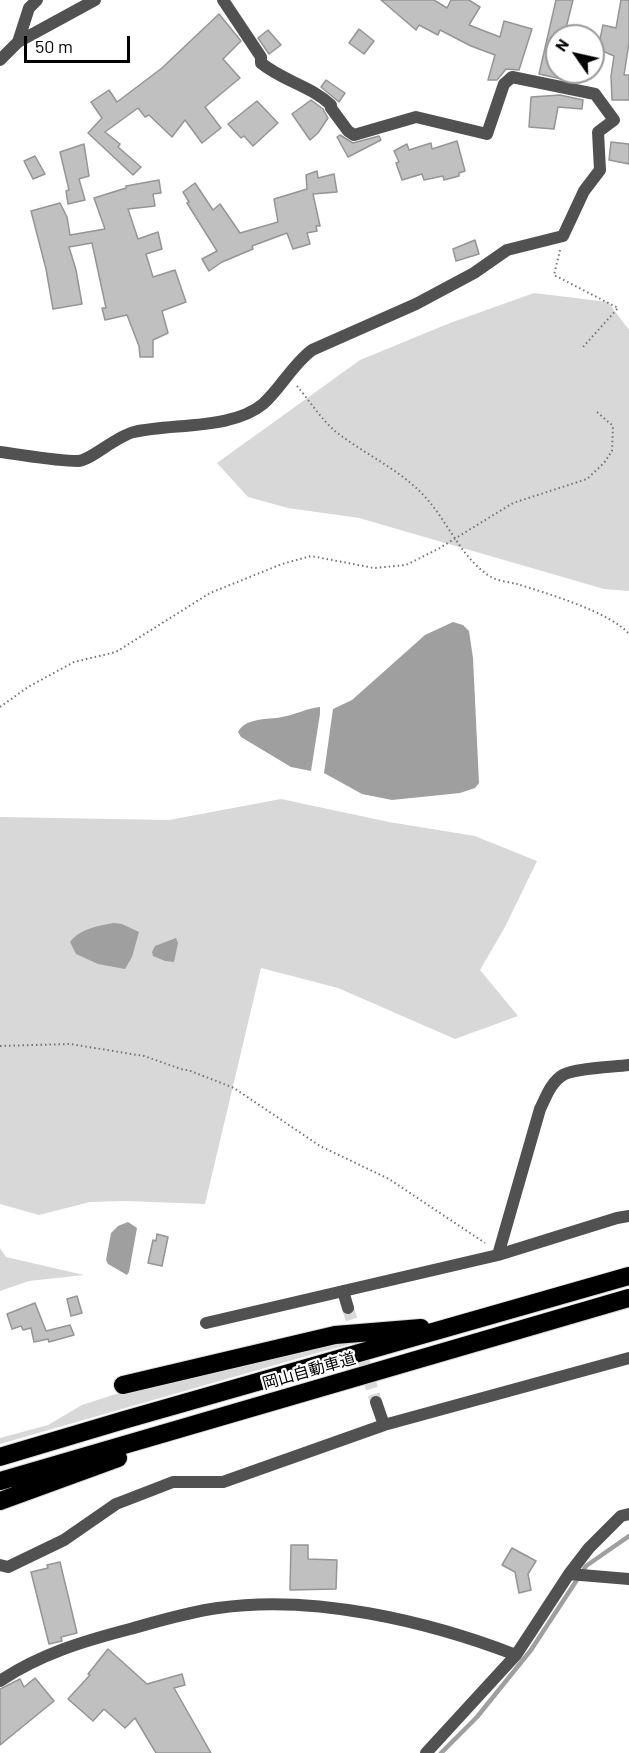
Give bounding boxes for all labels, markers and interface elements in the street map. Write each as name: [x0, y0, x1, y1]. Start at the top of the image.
scale bar: [27, 24, 134, 62]
north arrow: [545, 24, 605, 84]
text: 50 m: [35, 35, 73, 57]
text: N: [550, 35, 572, 55]
street label: 岡山自動車道: [260, 1349, 358, 1393]

